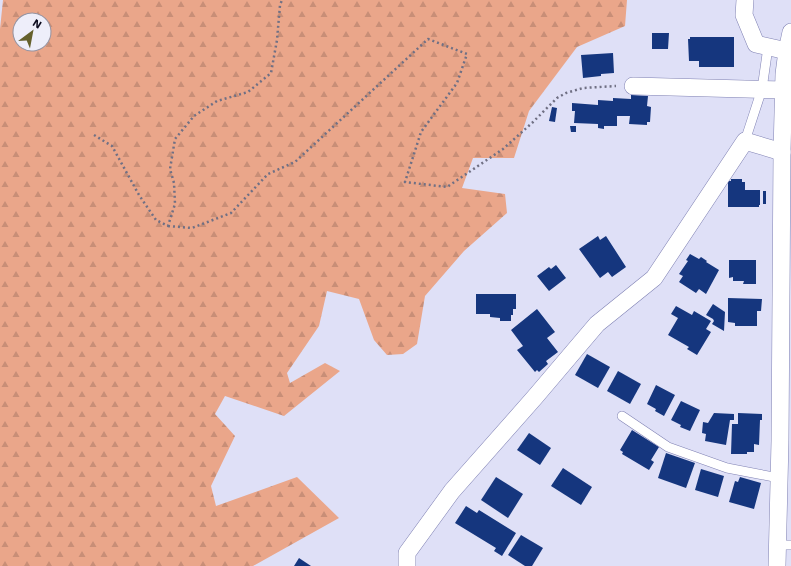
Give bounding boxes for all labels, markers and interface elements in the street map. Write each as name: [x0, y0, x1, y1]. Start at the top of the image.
north arrow: [12, 12, 52, 52]
text: N: [30, 16, 44, 32]

